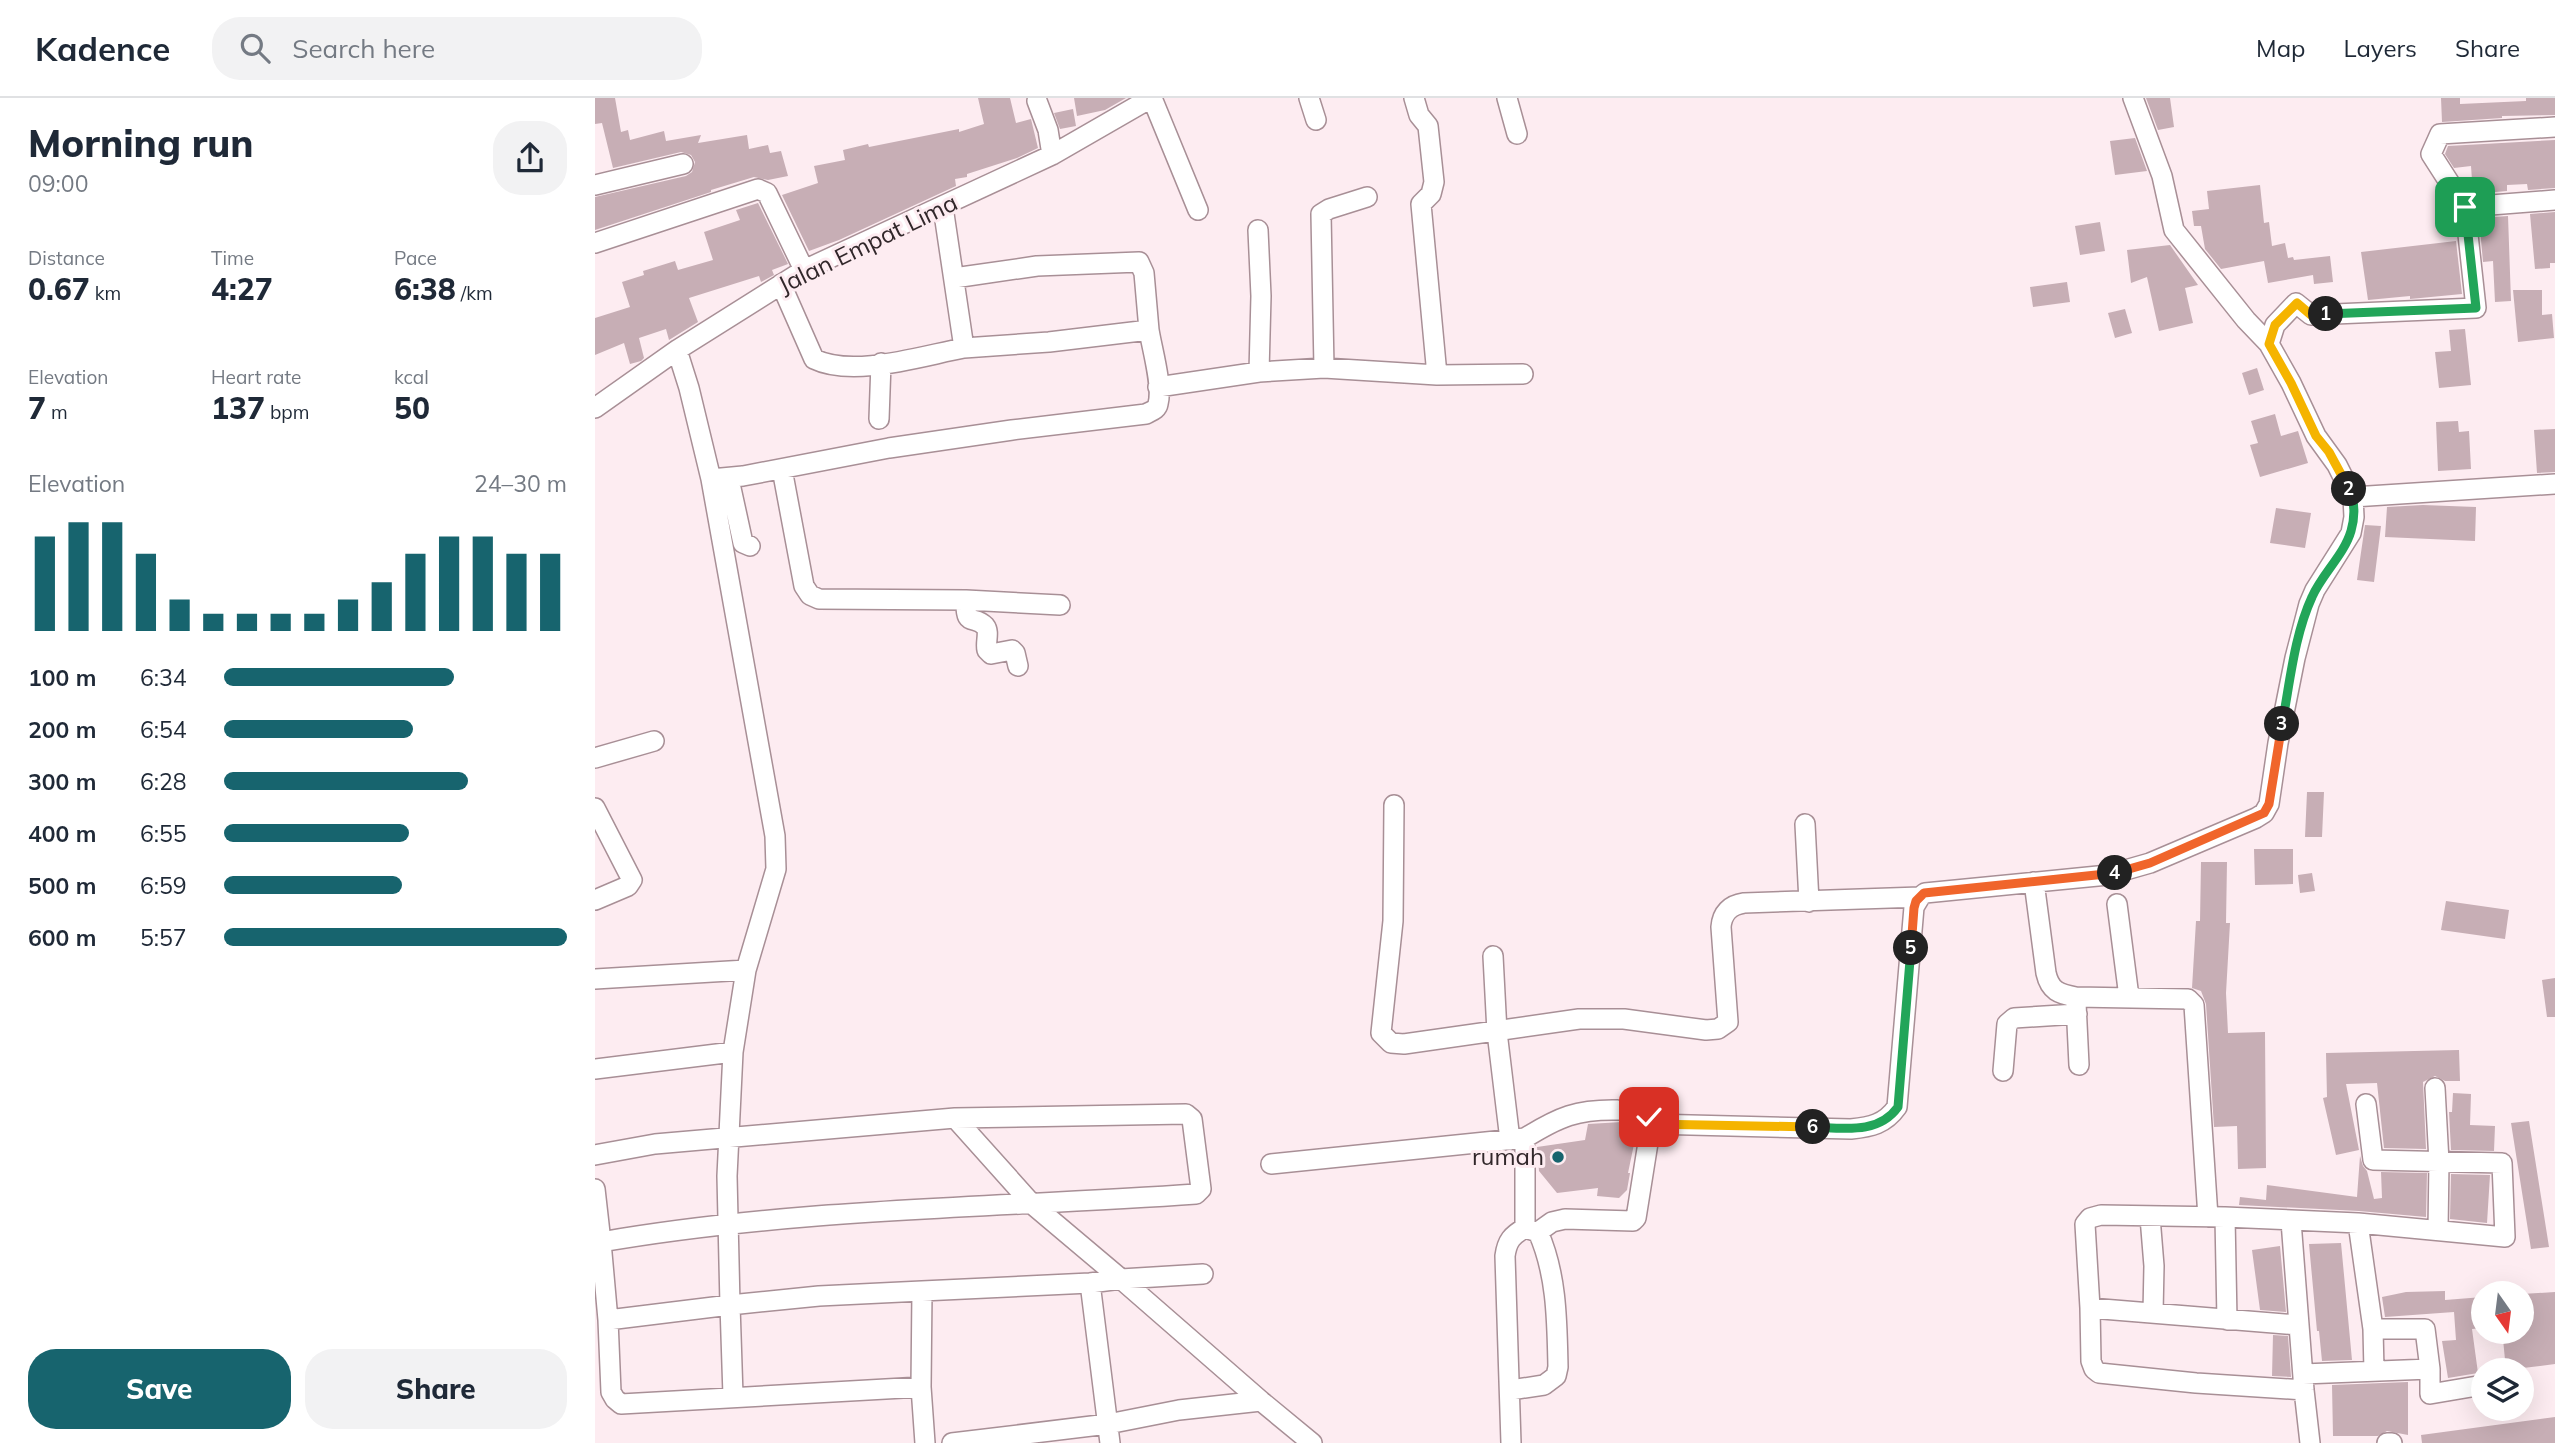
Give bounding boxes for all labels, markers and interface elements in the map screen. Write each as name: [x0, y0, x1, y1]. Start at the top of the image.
search box: [212, 17, 702, 80]
text: Kadence: [35, 28, 170, 69]
icon: search: [236, 29, 274, 67]
text: Search here: [292, 32, 435, 65]
text: Map: [2256, 33, 2305, 63]
text: Layers: [2343, 33, 2417, 63]
text: Share: [2455, 33, 2520, 63]
text: Morning run: [28, 119, 254, 167]
button: share: [493, 121, 567, 195]
text: 09:00: [28, 169, 88, 198]
pin: [2435, 177, 2495, 237]
street label: Jalan Empat Lima: [773, 187, 962, 299]
icon: arrive: [2446, 188, 2484, 226]
text: Distance: [28, 246, 105, 270]
text: Time: [211, 246, 254, 270]
text: Pace: [394, 246, 437, 270]
text: 0.67: [28, 270, 90, 308]
text: 4:27: [211, 270, 273, 308]
text: 6:38: [394, 270, 456, 308]
text: km: [90, 281, 121, 305]
text: /km: [456, 281, 493, 305]
pin: 1: [2309, 296, 2343, 332]
text: 1: [2320, 301, 2331, 325]
text: Elevation: [28, 365, 108, 389]
text: Heart rate: [211, 365, 301, 389]
text: kcal: [394, 365, 429, 389]
text: 7: [28, 389, 46, 427]
text: 137: [211, 389, 265, 427]
text: 50: [394, 389, 430, 427]
text: m: [46, 400, 68, 424]
text: bpm: [265, 400, 309, 424]
text: Elevation: [28, 469, 125, 498]
text: 24–30 m: [474, 469, 567, 498]
pin: 2: [2331, 472, 2367, 506]
text: 2: [2343, 476, 2354, 500]
text: 100 m: [28, 663, 96, 692]
text: 6:34: [140, 663, 187, 692]
pin: 3: [2265, 706, 2299, 742]
text: 3: [2276, 711, 2287, 735]
text: 200 m: [28, 715, 96, 744]
text: 6:54: [140, 715, 187, 744]
text: 300 m: [28, 767, 96, 796]
text: 6:28: [140, 767, 187, 796]
text: 400 m: [28, 819, 96, 848]
text: 6:55: [140, 819, 187, 848]
pin: 4: [2097, 856, 2133, 890]
text: 4: [2109, 860, 2120, 884]
text: 500 m: [28, 871, 96, 900]
text: 6:59: [140, 871, 187, 900]
text: 600 m: [28, 923, 96, 952]
text: 5:57: [140, 923, 187, 952]
pin: 5: [1893, 930, 1929, 966]
text: 5: [1905, 935, 1916, 959]
pin: [1619, 1087, 1679, 1147]
icon: check: [1630, 1098, 1668, 1136]
pin: 6: [1795, 1110, 1831, 1144]
text: 6: [1807, 1114, 1818, 1138]
place label: rumah: [1472, 1141, 1544, 1171]
marker: rumah: [1550, 1149, 1566, 1165]
north arrow: [2471, 1281, 2534, 1344]
map controls: [2471, 1281, 2534, 1421]
button: Save: [28, 1349, 291, 1429]
button: Share: [305, 1349, 567, 1429]
button: layers: [2471, 1358, 2534, 1421]

